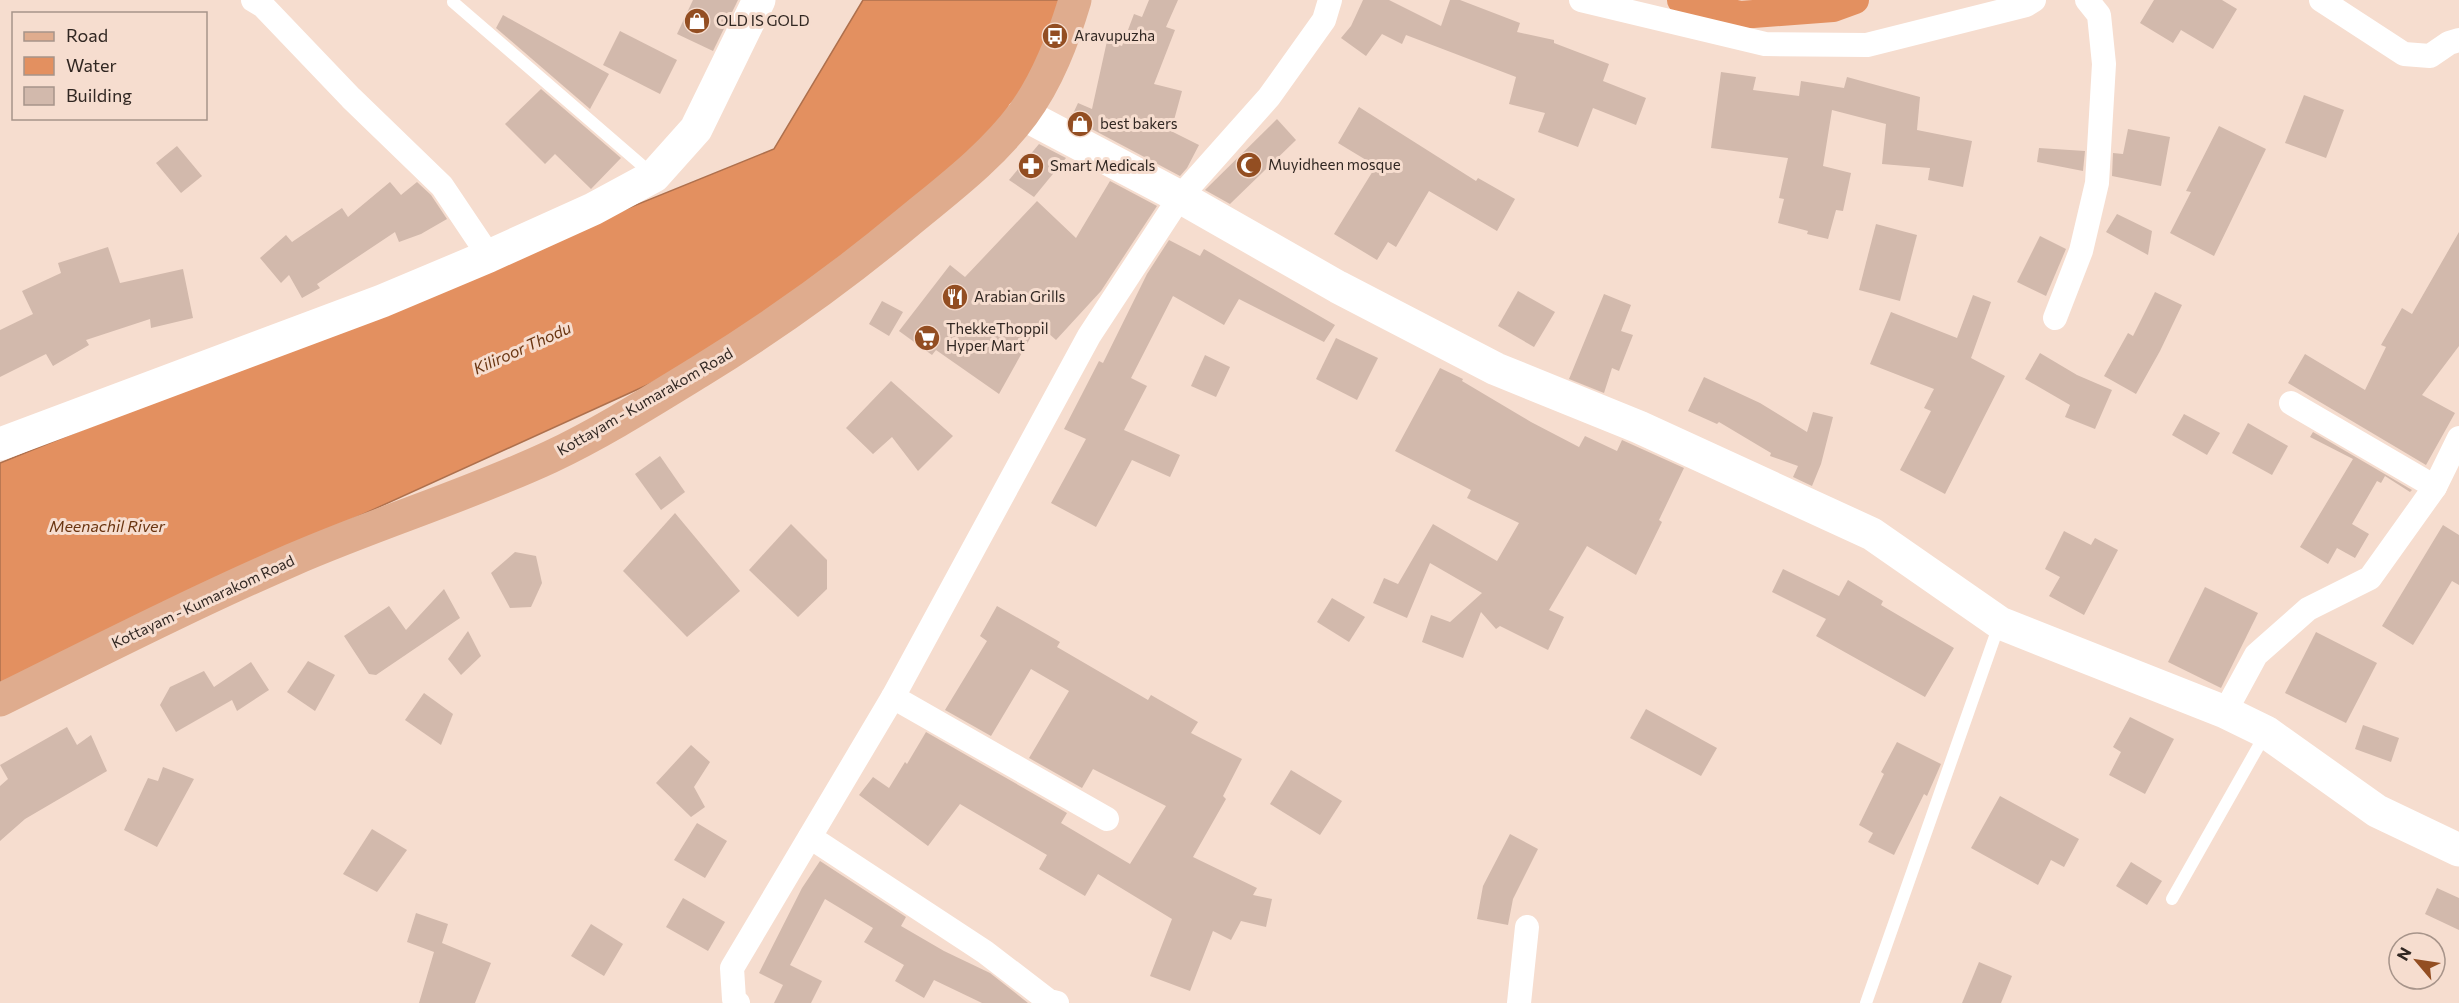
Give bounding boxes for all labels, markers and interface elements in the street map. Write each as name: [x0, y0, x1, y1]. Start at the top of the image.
shop icon: OLD IS GOLD: [682, 6, 712, 36]
place label: OLD IS GOLD: [716, 11, 810, 29]
legend: [12, 12, 207, 120]
bus stop icon: Aravupuzha: [1040, 21, 1070, 51]
text: Road: [66, 24, 108, 46]
place label: Aravupuzha: [1074, 26, 1155, 44]
text: Water: [66, 54, 117, 76]
text: Building: [66, 84, 132, 106]
shop icon: best bakers: [1065, 109, 1095, 139]
place label: best bakers: [1100, 114, 1178, 132]
mosque icon: Muyidheen mosque: [1234, 150, 1264, 180]
pharmacy icon: Smart Medicals: [1016, 151, 1046, 181]
place label: Muyidheen mosque: [1268, 155, 1401, 173]
place label: Smart Medicals: [1050, 156, 1156, 174]
restaurant icon: Arabian Grills: [940, 282, 970, 312]
place label: Arabian Grills: [974, 287, 1066, 305]
water label: Kiliroor Thodu: [470, 318, 574, 378]
place label: ThekkeThoppil Hyper Mart: [946, 319, 1049, 354]
supermarket icon: ThekkeThoppil Hyper Mart: [912, 323, 942, 353]
street label: Kottayam - Kumarakom Road: [554, 343, 735, 459]
water label: Meenachil River: [49, 516, 165, 535]
street label: Kottayam - Kumarakom Road: [108, 551, 297, 651]
north arrow: [2387, 931, 2447, 991]
text: N: [2392, 944, 2415, 963]

